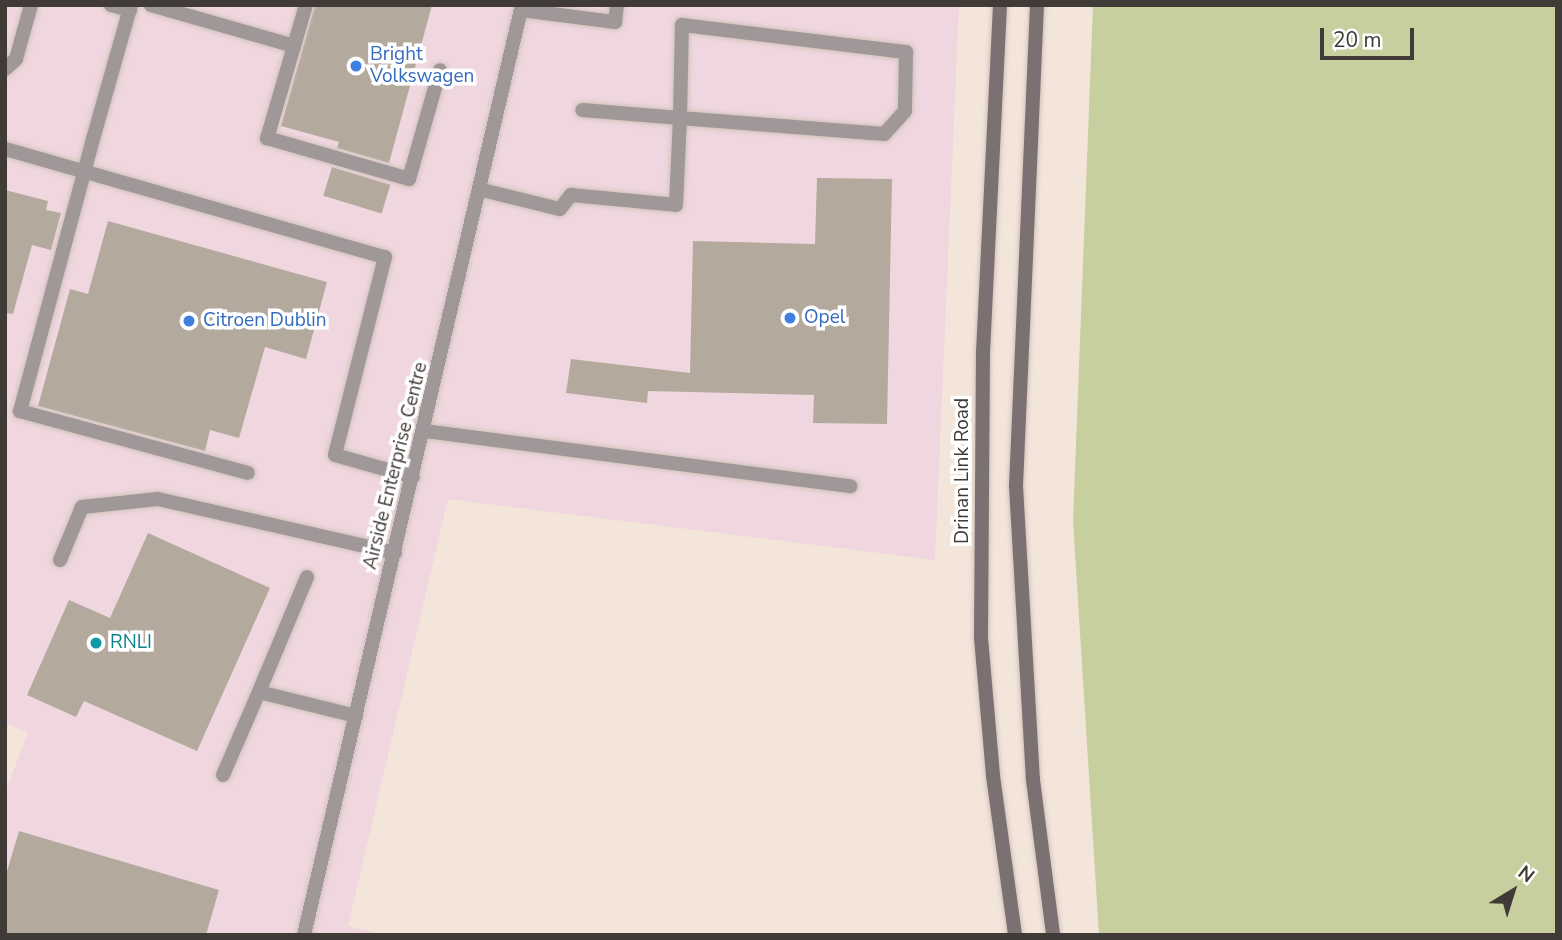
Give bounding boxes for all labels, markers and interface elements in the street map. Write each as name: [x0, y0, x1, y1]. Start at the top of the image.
scale bar: [1324, 14, 1418, 58]
text: 20 m: [1333, 26, 1382, 54]
place label: Bright Volkswagen: [370, 44, 474, 88]
marker: Bright Volkswagen: [348, 58, 364, 74]
place label: Opel: [804, 307, 845, 329]
place label: Citroen Dublin: [203, 310, 327, 332]
marker: Opel: [782, 310, 798, 326]
marker: Citroen Dublin: [181, 313, 197, 329]
street label: Airside Enterprise Centre: [359, 360, 433, 572]
street label: Drinan Link Road: [952, 398, 974, 544]
place label: RNLI: [110, 632, 152, 654]
marker: RNLI: [88, 635, 104, 651]
north arrow: [1478, 856, 1548, 926]
text: N: [1512, 860, 1540, 889]

